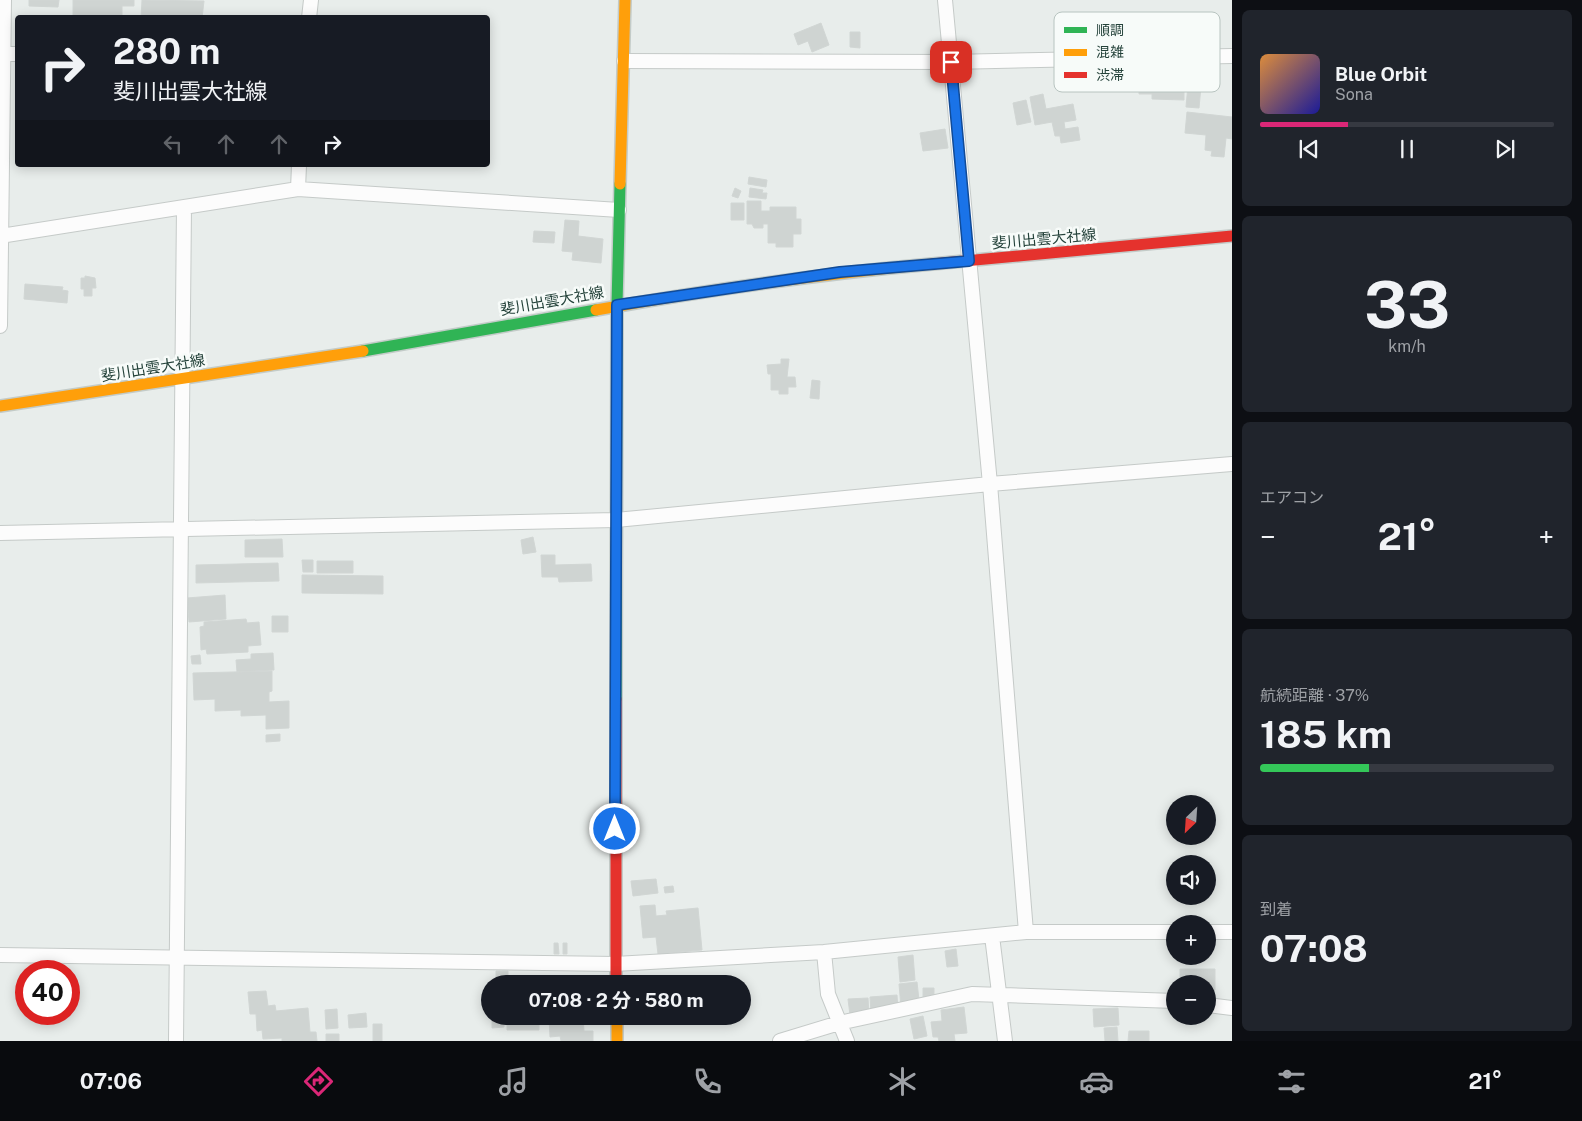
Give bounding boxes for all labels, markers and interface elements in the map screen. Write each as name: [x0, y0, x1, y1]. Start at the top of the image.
legend: [1054, 12, 1220, 92]
text: 順調: [1096, 22, 1124, 38]
text: 280 m: [113, 31, 220, 72]
icon: right: [30, 35, 95, 100]
pin: [930, 41, 972, 83]
text: 混雑: [1096, 44, 1124, 60]
icon: arrive: [937, 48, 965, 76]
text: Blue Orbit: [1335, 63, 1427, 85]
text: 渋滞: [1096, 67, 1124, 83]
text: 斐川出雲大社線: [113, 78, 267, 104]
text: Sona: [1335, 85, 1373, 104]
icon: left: [159, 130, 187, 158]
icon: ahead: [212, 130, 240, 158]
icon: ahead: [265, 130, 293, 158]
icon: right: [318, 130, 346, 158]
icon: previous: [1295, 135, 1323, 163]
icon: pause: [1393, 135, 1421, 163]
icon: next: [1491, 135, 1519, 163]
street label: 斐川出雲大社線: [991, 225, 1097, 252]
text: 33: [1364, 266, 1450, 343]
street label: 斐川出雲大社線: [499, 283, 605, 318]
text: km/h: [1388, 337, 1426, 356]
street label: 斐川出雲大社線: [100, 351, 206, 384]
text: エアコン: [1260, 488, 1324, 507]
text: 21°: [1378, 514, 1436, 559]
text: −: [1260, 520, 1276, 553]
text: +: [1538, 520, 1554, 553]
text: 航続距離 · 37%: [1260, 686, 1369, 705]
text: 185 km: [1260, 712, 1392, 757]
north arrow: [1166, 795, 1216, 845]
map controls: [1166, 795, 1216, 1025]
position arrow: [588, 802, 640, 854]
button: sound: [1166, 855, 1216, 905]
text: 到着: [1260, 900, 1292, 919]
button: +: [1166, 915, 1216, 965]
text: 07:08: [1260, 926, 1368, 971]
speed limit sign: 40: [15, 960, 80, 1025]
button: −: [1166, 975, 1216, 1025]
text: 07:08 · 2 分 · 580 m: [528, 989, 704, 1011]
icon: directions: [301, 1064, 336, 1099]
icon: music: [496, 1064, 531, 1099]
icon: phone: [690, 1064, 725, 1099]
icon: climate: [885, 1064, 920, 1099]
icon: car: [1079, 1064, 1114, 1099]
icon: filters: [1274, 1064, 1309, 1099]
text: 07:06: [80, 1068, 142, 1094]
text: 21°: [1468, 1068, 1502, 1094]

